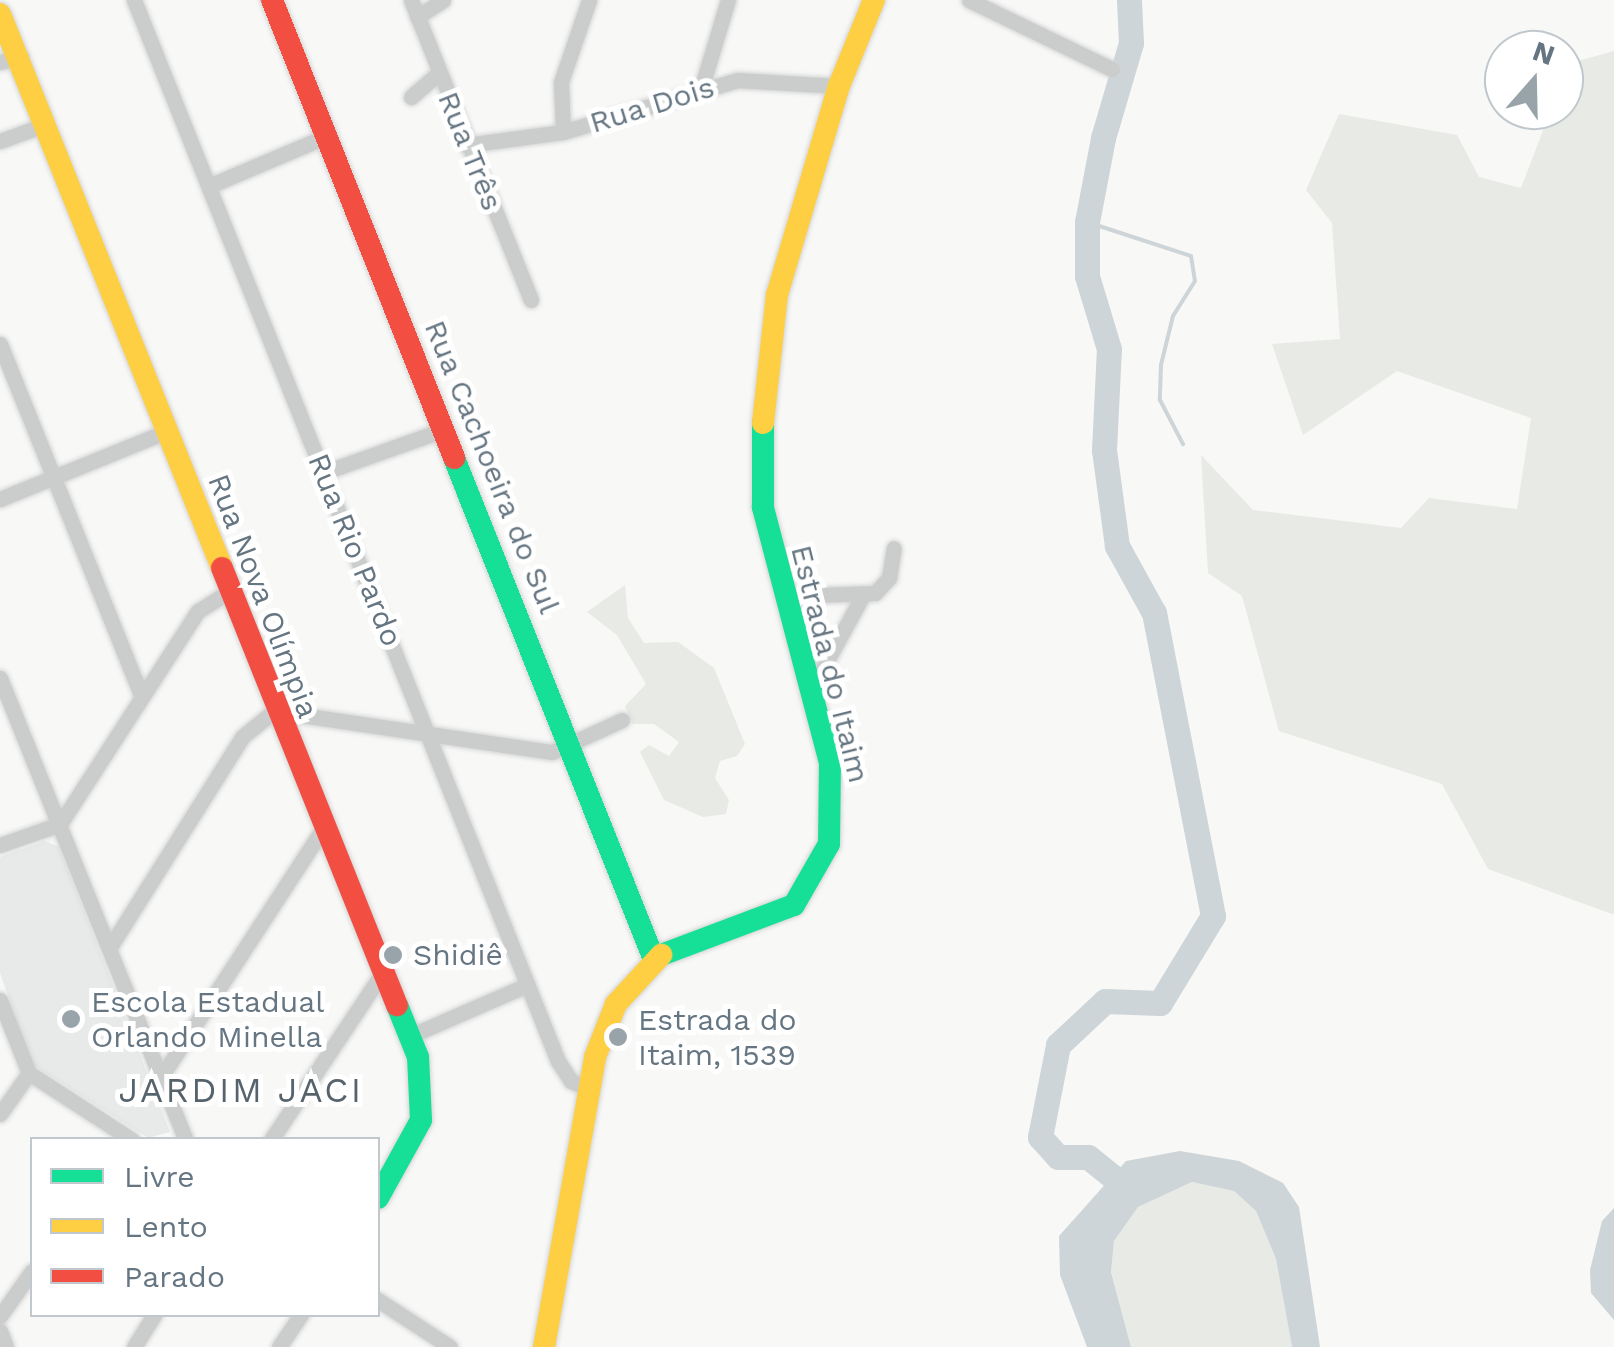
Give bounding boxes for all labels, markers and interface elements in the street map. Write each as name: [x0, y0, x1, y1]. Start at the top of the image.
north arrow: [1484, 30, 1584, 130]
text: N: [1528, 34, 1559, 72]
street label: Rua Dois: [585, 69, 719, 141]
street label: Rua Três: [430, 86, 510, 216]
street label: Rua Cachoeira do Sul: [416, 315, 568, 619]
street label: Rua Rio Pardo: [300, 448, 410, 652]
street label: Rua Nova Olímpia: [200, 468, 326, 724]
street label: Estrada do Itaim: [783, 541, 877, 787]
place label: Shidiê: [413, 937, 503, 973]
marker: Shidiê: [382, 944, 404, 966]
place label: Escola Estadual Orlando Minella: [91, 984, 325, 1054]
place label: Estrada do Itaim, 1539: [638, 1002, 797, 1072]
marker: Escola Estadual Orlando Minella: [60, 1008, 82, 1030]
marker: Estrada do Itaim, 1539: [607, 1026, 629, 1048]
district label: JARDIM JACI: [118, 1069, 364, 1111]
legend: [30, 1137, 380, 1317]
text: Livre: [124, 1159, 195, 1194]
text: Lento: [124, 1209, 208, 1244]
text: Parado: [124, 1259, 225, 1294]

